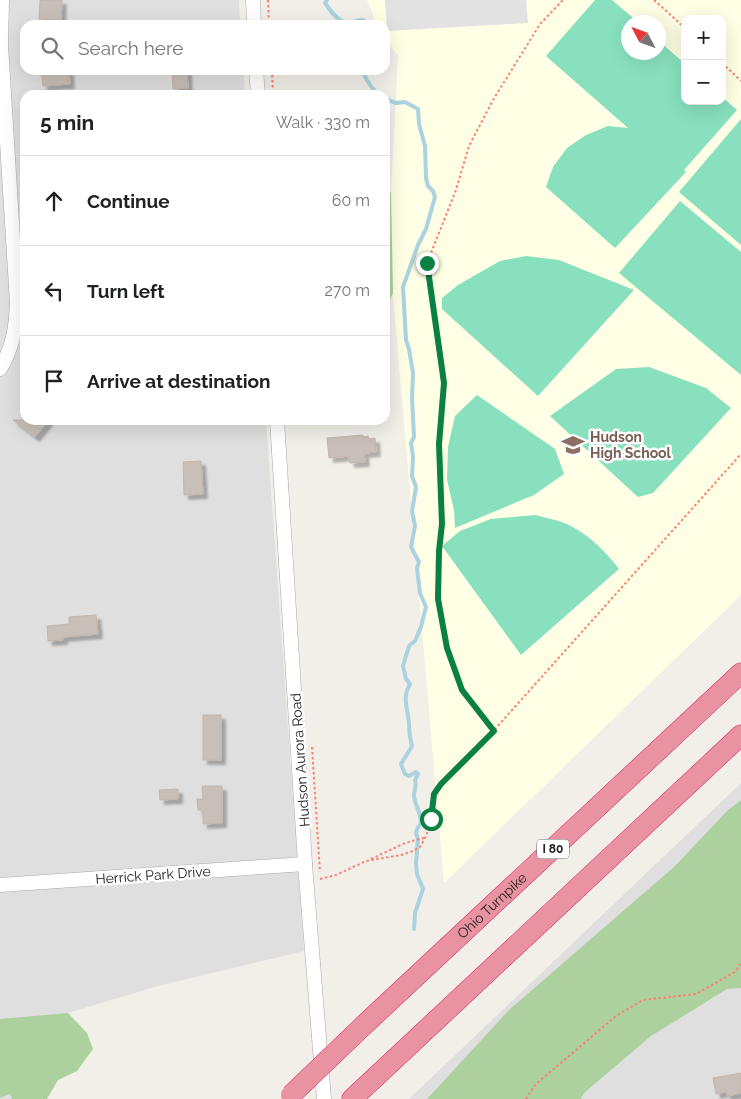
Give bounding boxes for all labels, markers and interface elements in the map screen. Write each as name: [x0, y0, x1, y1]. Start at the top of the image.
north arrow: [621, 15, 666, 60]
map controls: [681, 15, 726, 105]
button: +: [681, 15, 726, 60]
search box: [20, 20, 390, 75]
icon: search: [38, 34, 66, 62]
text: Search here: [78, 37, 184, 59]
button: −: [681, 60, 726, 105]
text: 5 min: [40, 110, 94, 135]
text: Walk · 330 m: [276, 113, 370, 132]
icon: ahead: [40, 187, 68, 215]
text: Continue: [87, 190, 170, 212]
text: 60 m: [332, 191, 370, 210]
route end: [416, 252, 439, 275]
icon: left: [40, 277, 68, 305]
text: Turn left: [87, 280, 164, 302]
text: 270 m: [325, 281, 370, 300]
icon: arrive: [40, 367, 68, 395]
text: Arrive at destination: [87, 370, 271, 392]
place label: Hudson High School: [590, 429, 672, 461]
school or university icon: Hudson High School: [560, 432, 586, 458]
street label: Hudson Aurora Road: [287, 693, 313, 827]
route start: [420, 808, 443, 831]
road number: I 80: [537, 840, 569, 859]
street label: Herrick Park Drive: [95, 863, 211, 887]
street label: Ohio Turnpike: [454, 869, 530, 942]

